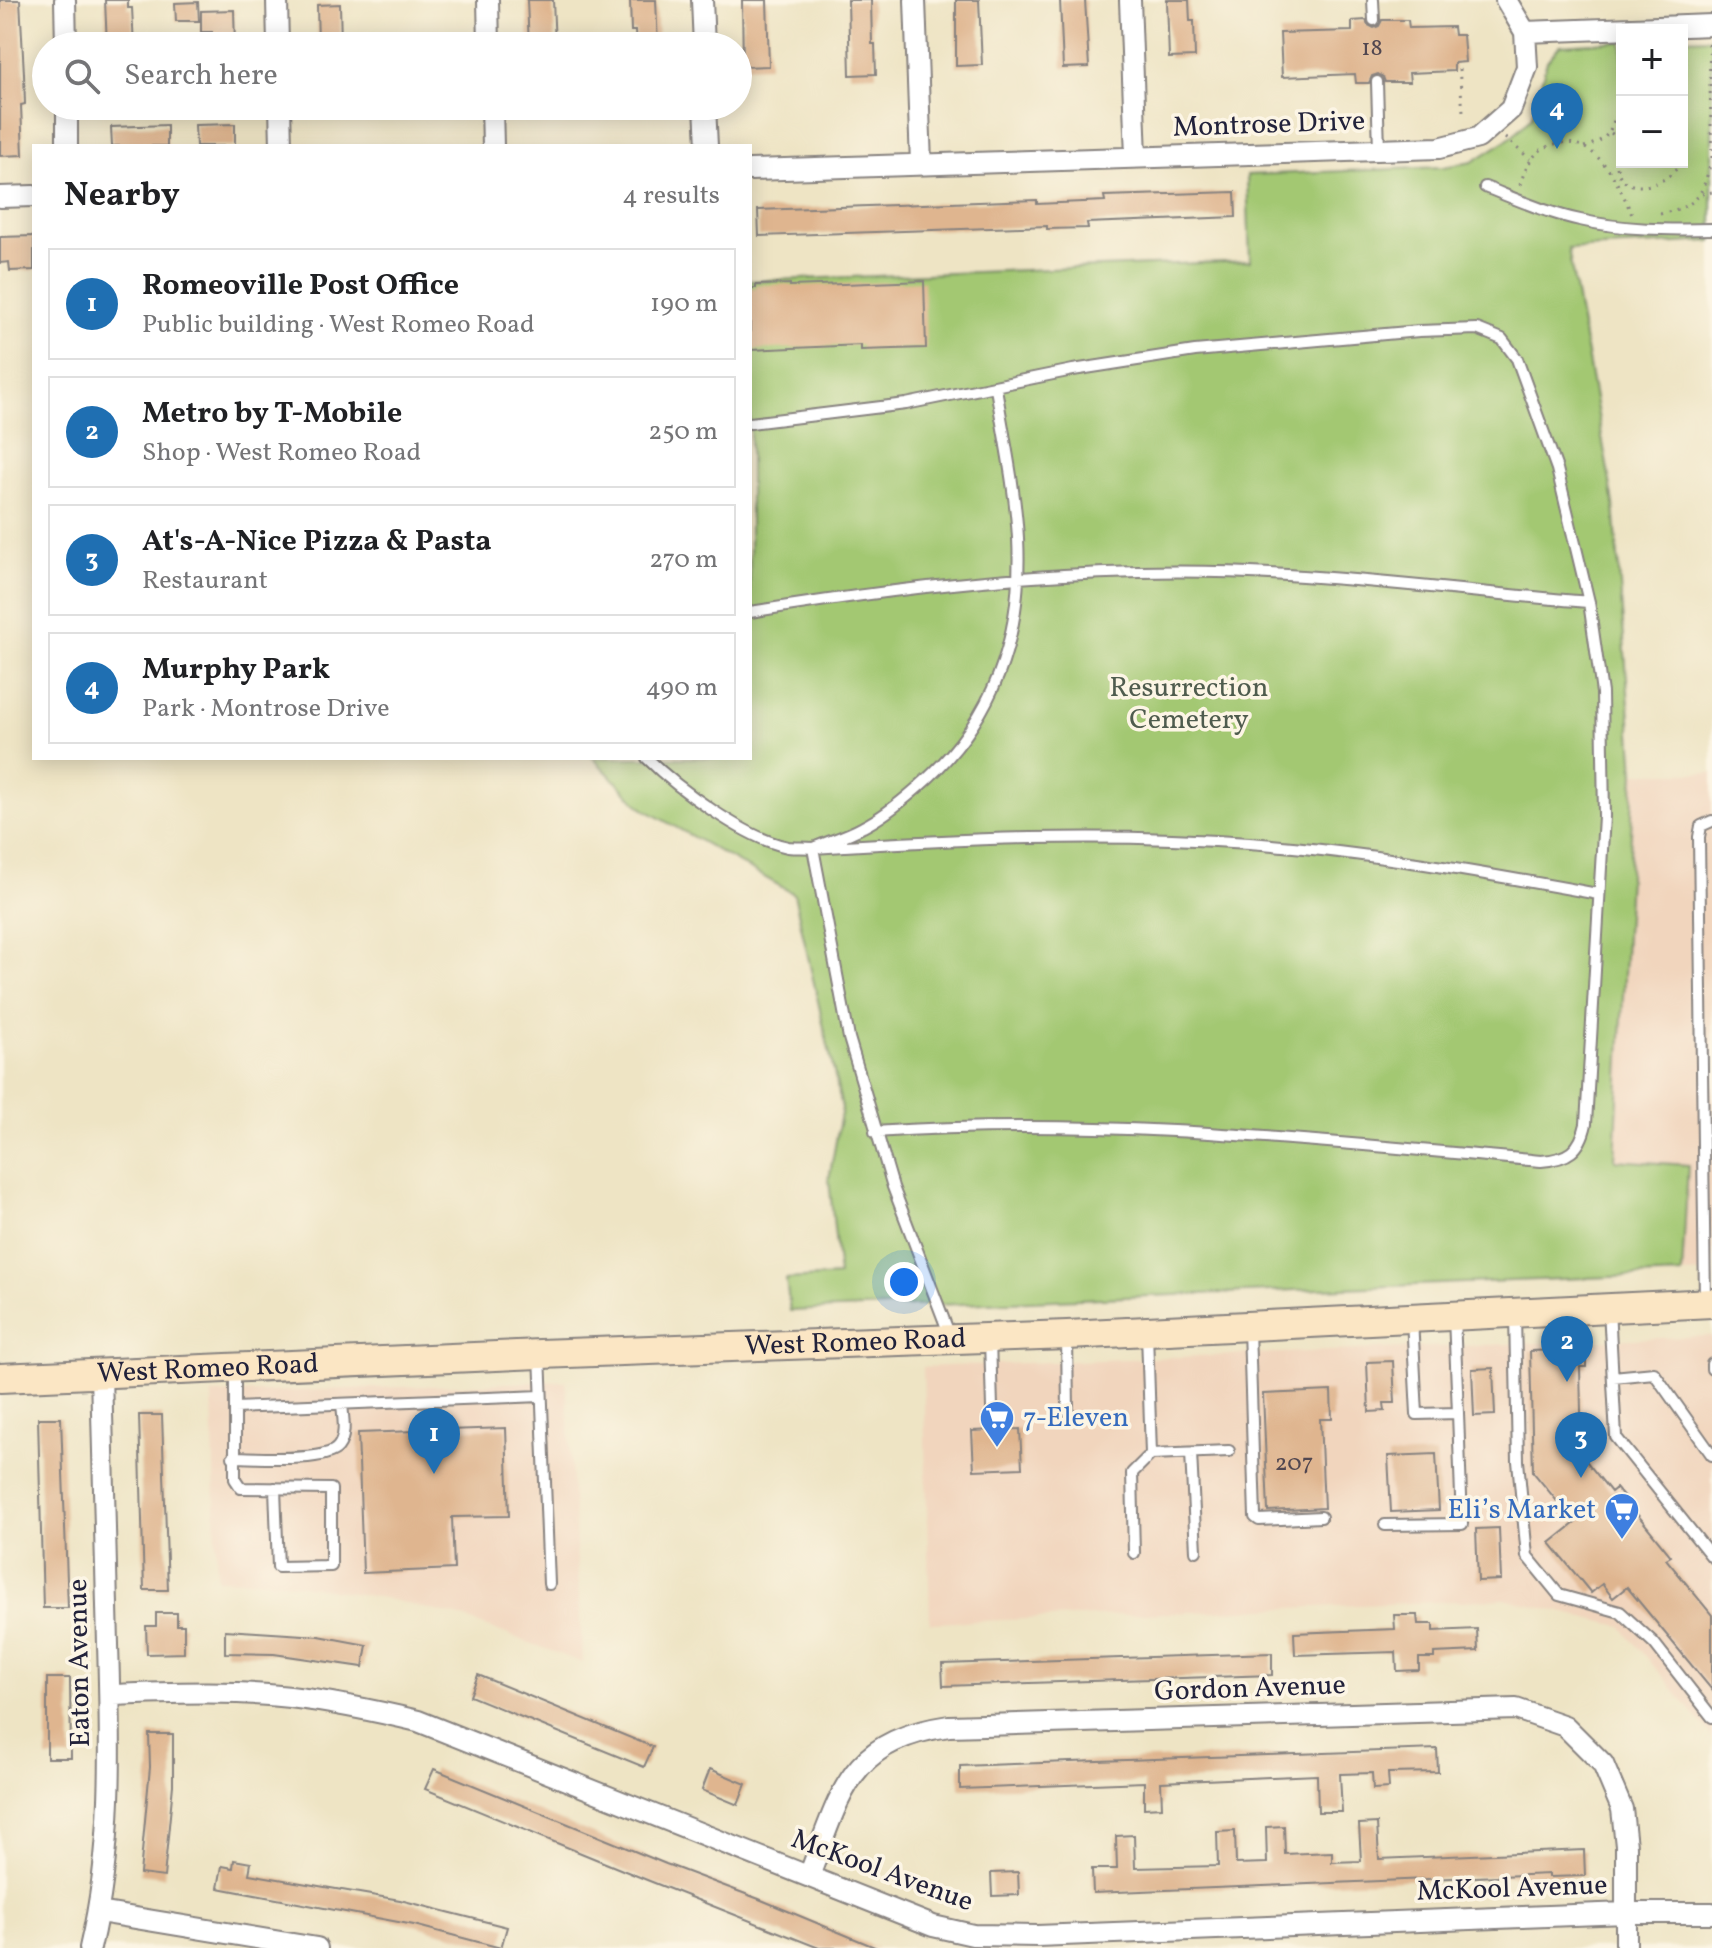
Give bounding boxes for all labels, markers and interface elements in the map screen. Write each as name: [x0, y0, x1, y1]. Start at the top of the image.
map controls: [1616, 24, 1688, 168]
button: +: [1616, 24, 1688, 96]
search box: [32, 32, 752, 120]
house number: 18: [1361, 32, 1383, 66]
icon: search: [60, 54, 104, 98]
text: Search here: [124, 55, 278, 97]
pin: 4: [1531, 83, 1583, 149]
button: −: [1616, 96, 1688, 168]
street label: Montrose Drive: [1172, 102, 1366, 148]
text: Nearby: [64, 173, 180, 220]
text: 4 results: [622, 178, 720, 214]
text: Romeoville Post Office: [142, 265, 459, 307]
text: 1: [87, 286, 97, 322]
text: 190 m: [650, 286, 718, 322]
text: Public building · West Romeo Road: [142, 307, 535, 343]
text: Metro by T-Mobile: [142, 393, 402, 435]
text: 2: [85, 414, 99, 450]
text: 250 m: [648, 414, 718, 450]
text: Shop · West Romeo Road: [142, 435, 421, 471]
text: At's-A-Nice Pizza & Pasta: [142, 521, 492, 563]
text: 3: [85, 542, 99, 578]
text: 270 m: [649, 542, 718, 578]
text: Restaurant: [142, 563, 268, 599]
text: Murphy Park: [142, 649, 330, 691]
park label: Resurrection Cemetery: [1110, 669, 1268, 740]
text: 4: [84, 670, 100, 706]
text: 490 m: [645, 670, 718, 706]
text: Park · Montrose Drive: [142, 691, 390, 727]
your location: [884, 1262, 924, 1302]
pin: 2: [1541, 1316, 1593, 1382]
street label: West Romeo Road: [744, 1319, 967, 1366]
street label: West Romeo Road: [96, 1344, 319, 1393]
supermarket icon: 7-Eleven: [978, 1399, 1016, 1449]
place label: 7-Eleven: [1023, 1399, 1129, 1438]
pin: 1: [408, 1408, 460, 1474]
pin: 3: [1555, 1412, 1607, 1478]
house number: 207: [1275, 1447, 1313, 1481]
place label: Eli’s Market: [1447, 1491, 1596, 1530]
supermarket icon: Eli’s Market: [1603, 1491, 1641, 1541]
street label: Eaton Avenue: [59, 1578, 101, 1748]
street label: Gordon Avenue: [1154, 1666, 1346, 1712]
street label: McKool Avenue: [786, 1820, 978, 1922]
street label: McKool Avenue: [1416, 1866, 1608, 1912]

